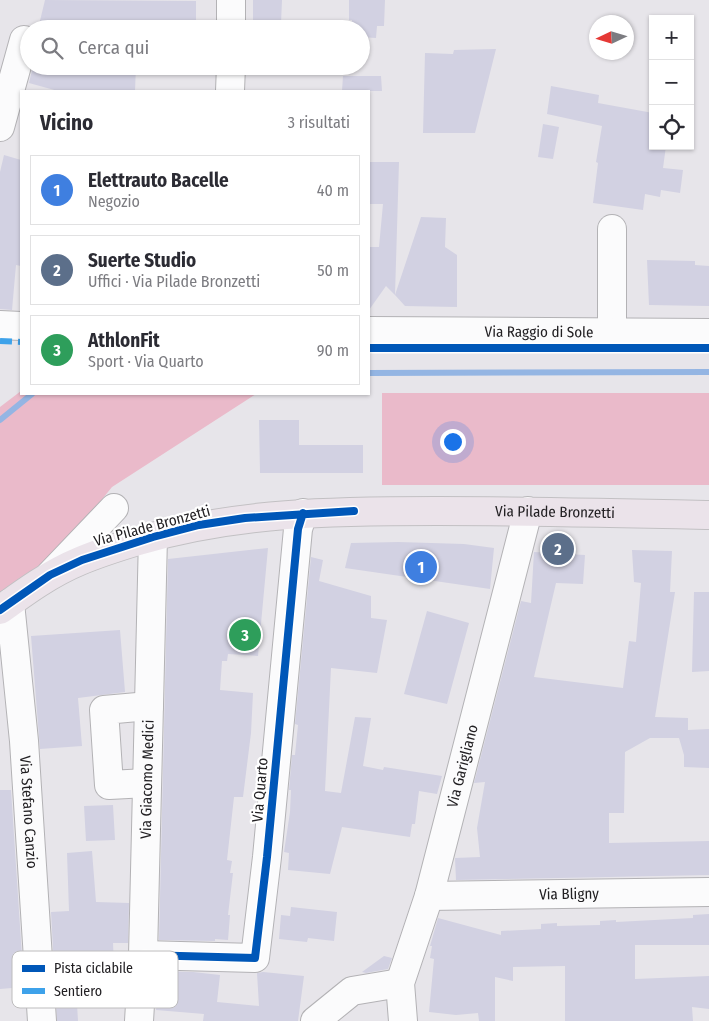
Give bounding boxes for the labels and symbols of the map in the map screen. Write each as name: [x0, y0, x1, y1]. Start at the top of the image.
north arrow: [589, 15, 634, 60]
street label: Via Raggio di Sole: [484, 323, 593, 341]
your location: [440, 429, 466, 455]
street label: Via Pilade Bronzetti: [92, 502, 212, 550]
street label: Via Pilade Bronzetti: [495, 502, 615, 522]
pin: 2: [542, 530, 574, 568]
pin: 1: [405, 548, 437, 586]
pin: 3: [229, 616, 261, 654]
street label: Via Giacomo Medici: [137, 719, 158, 839]
street label: Via Garigliano: [443, 722, 482, 810]
street label: Via Stefano Canzio: [16, 755, 41, 869]
street label: Via Quarto: [248, 757, 272, 823]
street label: Via Bligny: [539, 885, 599, 903]
legend: [12, 951, 178, 1008]
text: Pista ciclabile: [54, 960, 133, 977]
text: Sentiero: [54, 983, 102, 1000]

